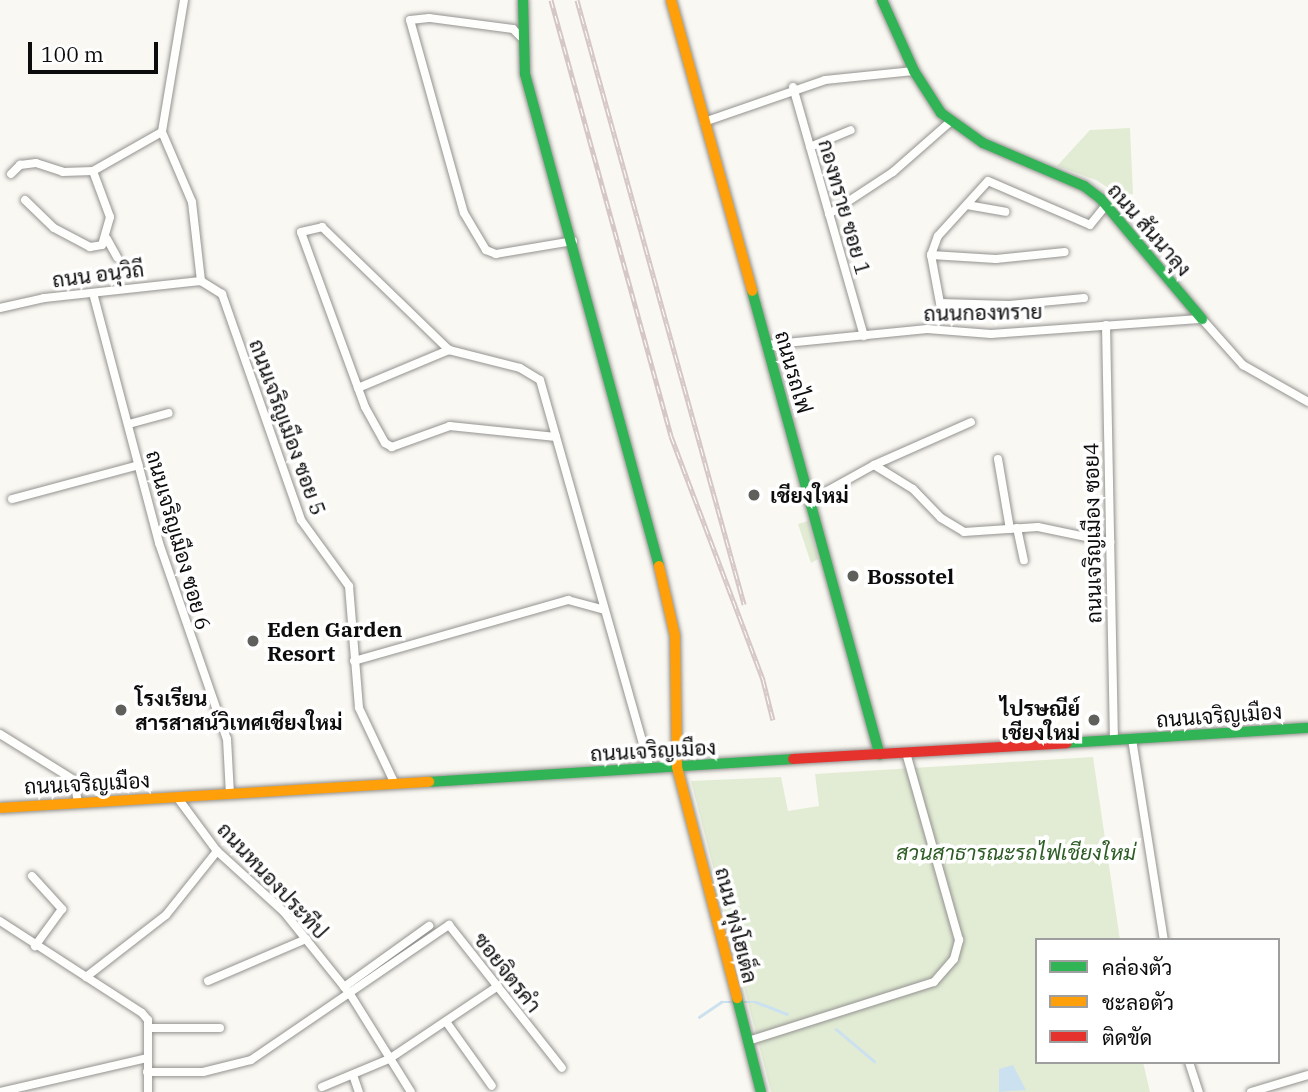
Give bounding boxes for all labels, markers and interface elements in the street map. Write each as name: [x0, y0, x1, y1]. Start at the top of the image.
scale bar: [32, 28, 161, 72]
text: 100 m: [41, 40, 104, 68]
street label: กองทราย ซอย 1: [814, 136, 876, 278]
street label: ถนน สันนาลุง: [1103, 177, 1197, 281]
street label: ถนน อนุวิถี: [51, 256, 145, 292]
street label: ถนนกองทราย: [923, 298, 1043, 326]
street label: ถนนรถไฟ: [770, 328, 818, 416]
street label: ถนนเจริญเมือง ซอย 5: [244, 335, 332, 519]
street label: ถนนเจริญเมือง ซอย4: [1078, 442, 1106, 624]
street label: ถนนเจริญเมือง ซอย 6: [141, 447, 217, 633]
place label: เชียงใหม่: [770, 482, 849, 508]
marker: เชียงใหม่: [744, 485, 764, 505]
place label: Bossotel: [867, 563, 954, 589]
marker: Bossotel: [845, 568, 861, 584]
place label: Eden Garden Resort: [267, 616, 402, 666]
marker: Eden Garden Resort: [245, 633, 261, 649]
place label: โรงเรียน สารสาสน์วิเทศเชียงใหม่: [135, 685, 342, 735]
place label: ไปรษณีย์ เชียงใหม่: [1000, 695, 1080, 745]
street label: ถนนเจริญเมือง: [1155, 698, 1283, 732]
marker: โรงเรียน สารสาสน์วิเทศเชียงใหม่: [113, 702, 129, 718]
marker: ไปรษณีย์ เชียงใหม่: [1086, 712, 1102, 728]
street label: ถนนเจริญเมือง: [589, 734, 717, 766]
street label: ถนนเจริญเมือง: [23, 767, 151, 799]
street label: ถนนหนองประทีป: [213, 816, 333, 944]
park label: สวนสาธารณะรถไฟเชียงใหม่: [896, 839, 1136, 865]
street label: ถนน ทุ่งโฮเต็ล: [710, 865, 764, 985]
street label: ซอยจิตรคำ: [469, 927, 547, 1017]
legend: [1035, 938, 1280, 1064]
text: คล่องตัว: [1102, 953, 1172, 981]
text: ชะลอตัว: [1102, 988, 1174, 1016]
text: ติดขัด: [1102, 1023, 1152, 1051]

